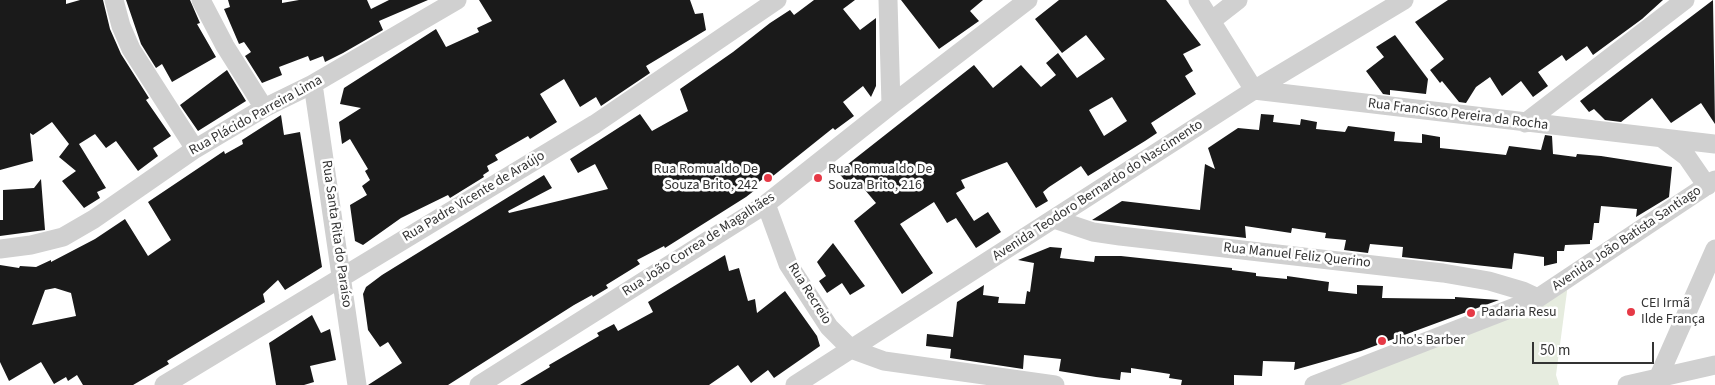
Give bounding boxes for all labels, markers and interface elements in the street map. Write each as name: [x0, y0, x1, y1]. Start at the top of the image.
street label: Rua Plácido Parreira Lima: [187, 72, 325, 160]
street label: Rua Francisco Pereira da Rocha: [1367, 96, 1549, 134]
street label: Avenida Teodoro Bernardo do Nascimento: [990, 117, 1206, 265]
street label: Rua Padre Vicente de Araújo: [400, 148, 548, 246]
street label: Rua Santa Rita do Paraíso: [317, 159, 355, 309]
place label: Rua Romualdo De Souza Brito, 242: [654, 162, 758, 194]
place label: Rua Romualdo De Souza Brito, 216: [828, 162, 932, 194]
marker: Rua Romualdo De Souza Brito, 242: [762, 172, 774, 184]
marker: Rua Romualdo De Souza Brito, 216: [812, 172, 824, 184]
street label: Avenida João Batista Santiago: [1549, 183, 1705, 295]
street label: Rua João Correa de Magalhães: [620, 189, 778, 301]
street label: Rua Manuel Feliz Querino: [1222, 240, 1372, 272]
street label: Rua Recreio: [784, 260, 834, 328]
place label: CEI Irmã Ilde França: [1641, 296, 1705, 328]
place label: Padaria Resu: [1481, 305, 1557, 321]
marker: CEI Irmã Ilde França: [1625, 306, 1637, 318]
marker: Padaria Resu: [1465, 307, 1477, 319]
scale bar: [1535, 332, 1658, 364]
place label: Jho's Barber: [1392, 333, 1465, 349]
marker: Jho's Barber: [1376, 335, 1388, 347]
text: 50 m: [1540, 340, 1570, 361]

